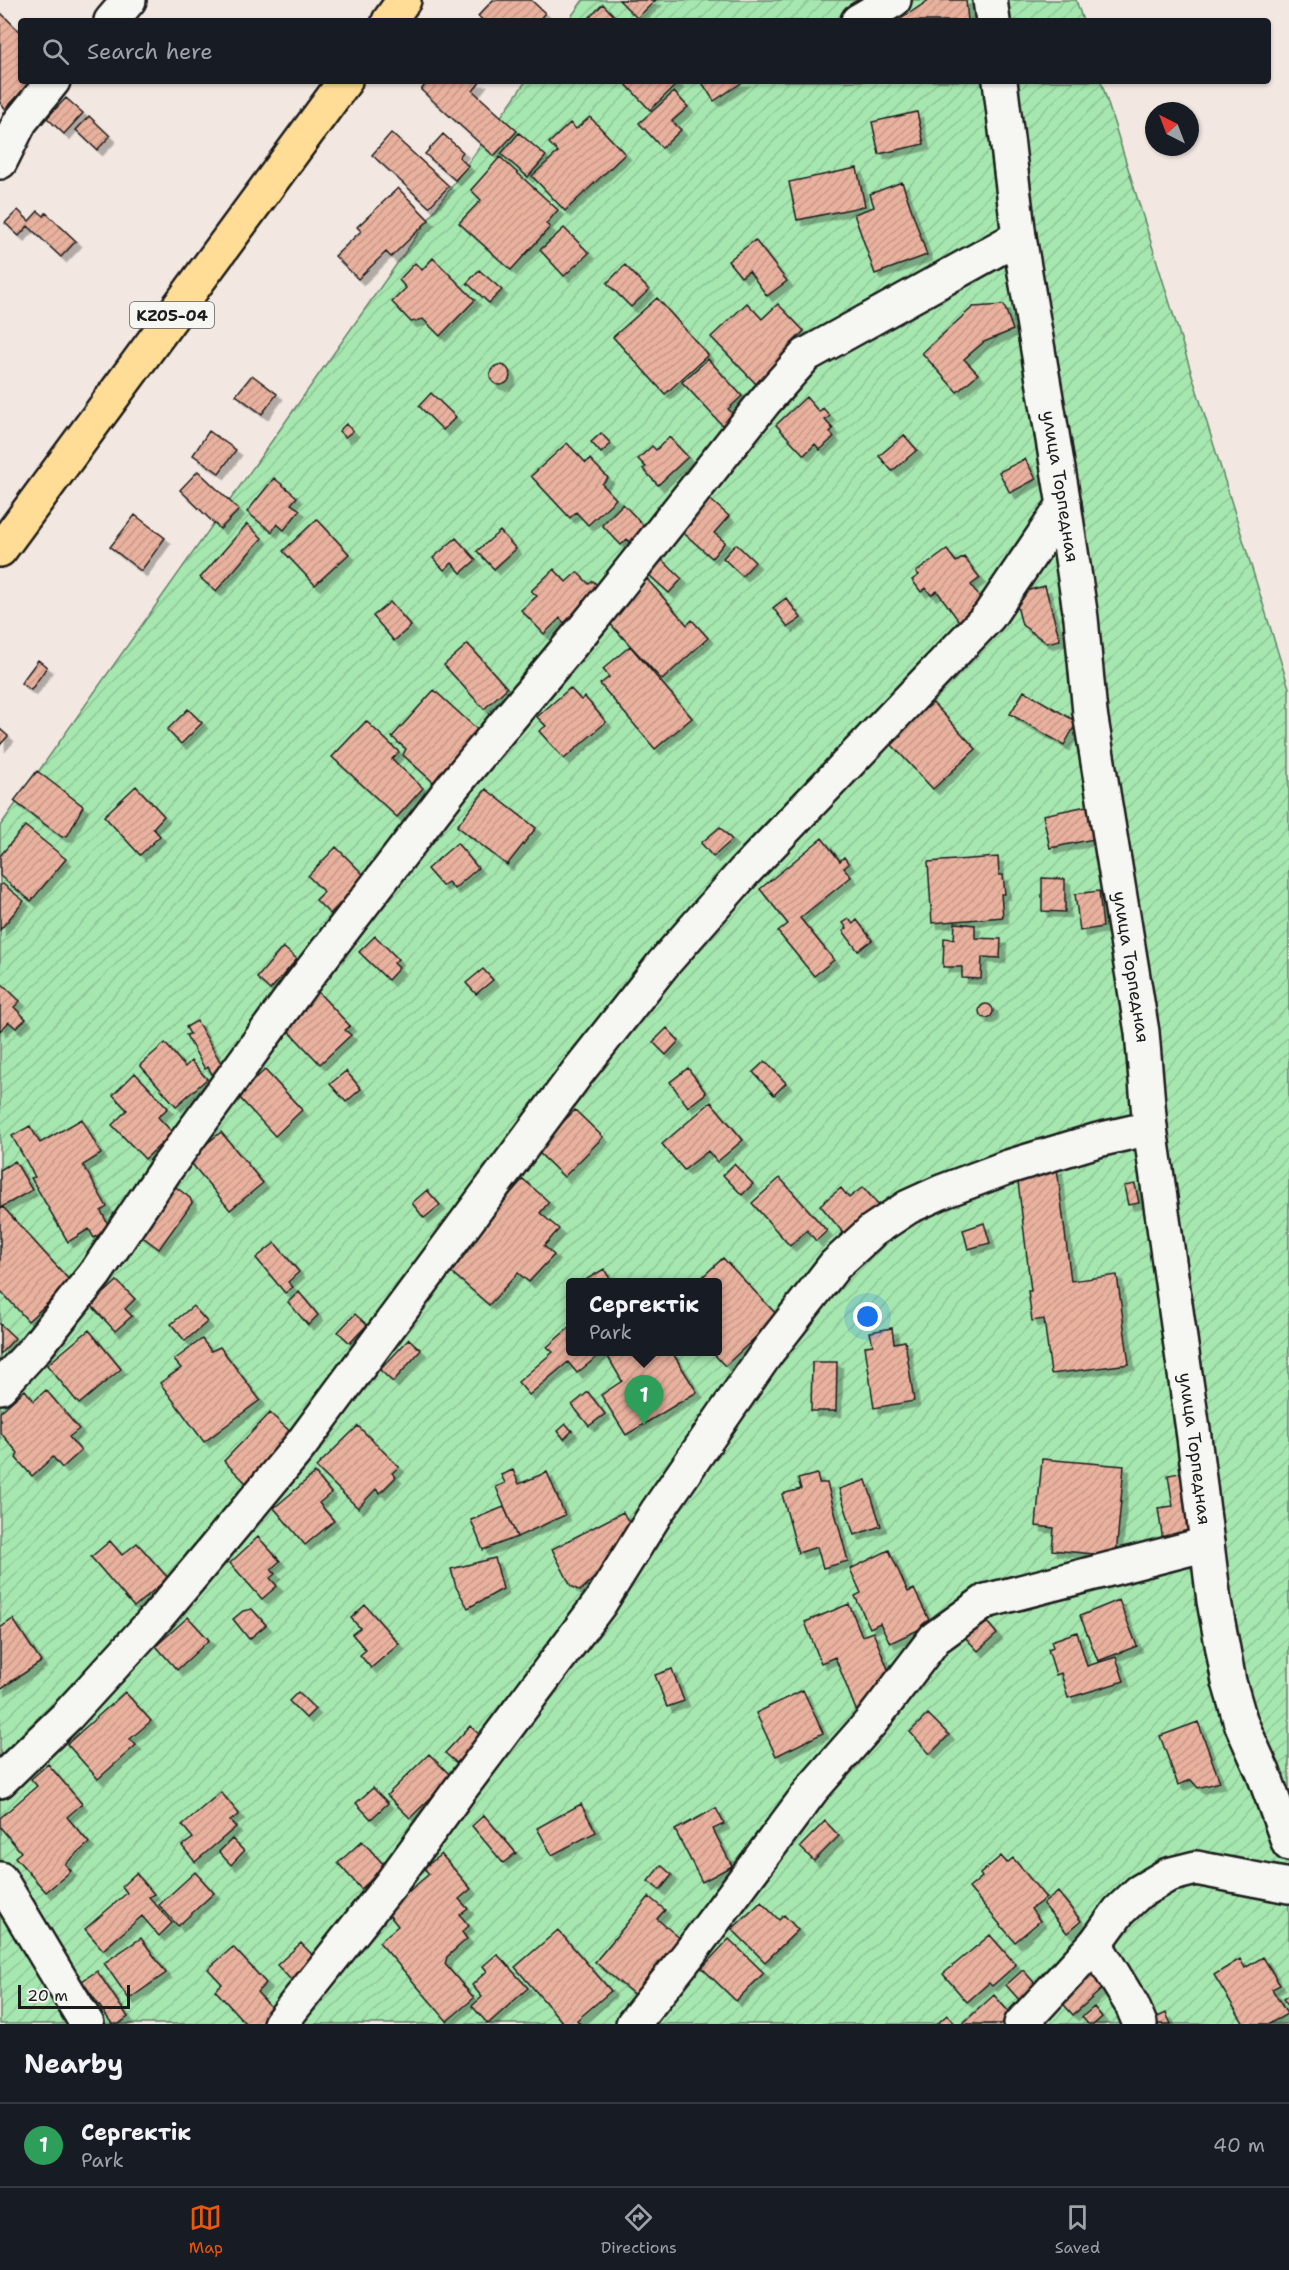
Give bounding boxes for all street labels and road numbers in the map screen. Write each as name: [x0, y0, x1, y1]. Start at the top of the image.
road number: KZ05-04: [130, 302, 214, 328]
street label: улица Торпедная: [1036, 409, 1084, 564]
street label: улица Торпедная: [1107, 889, 1155, 1044]
street label: улица Торпедная: [1173, 1371, 1217, 1526]

